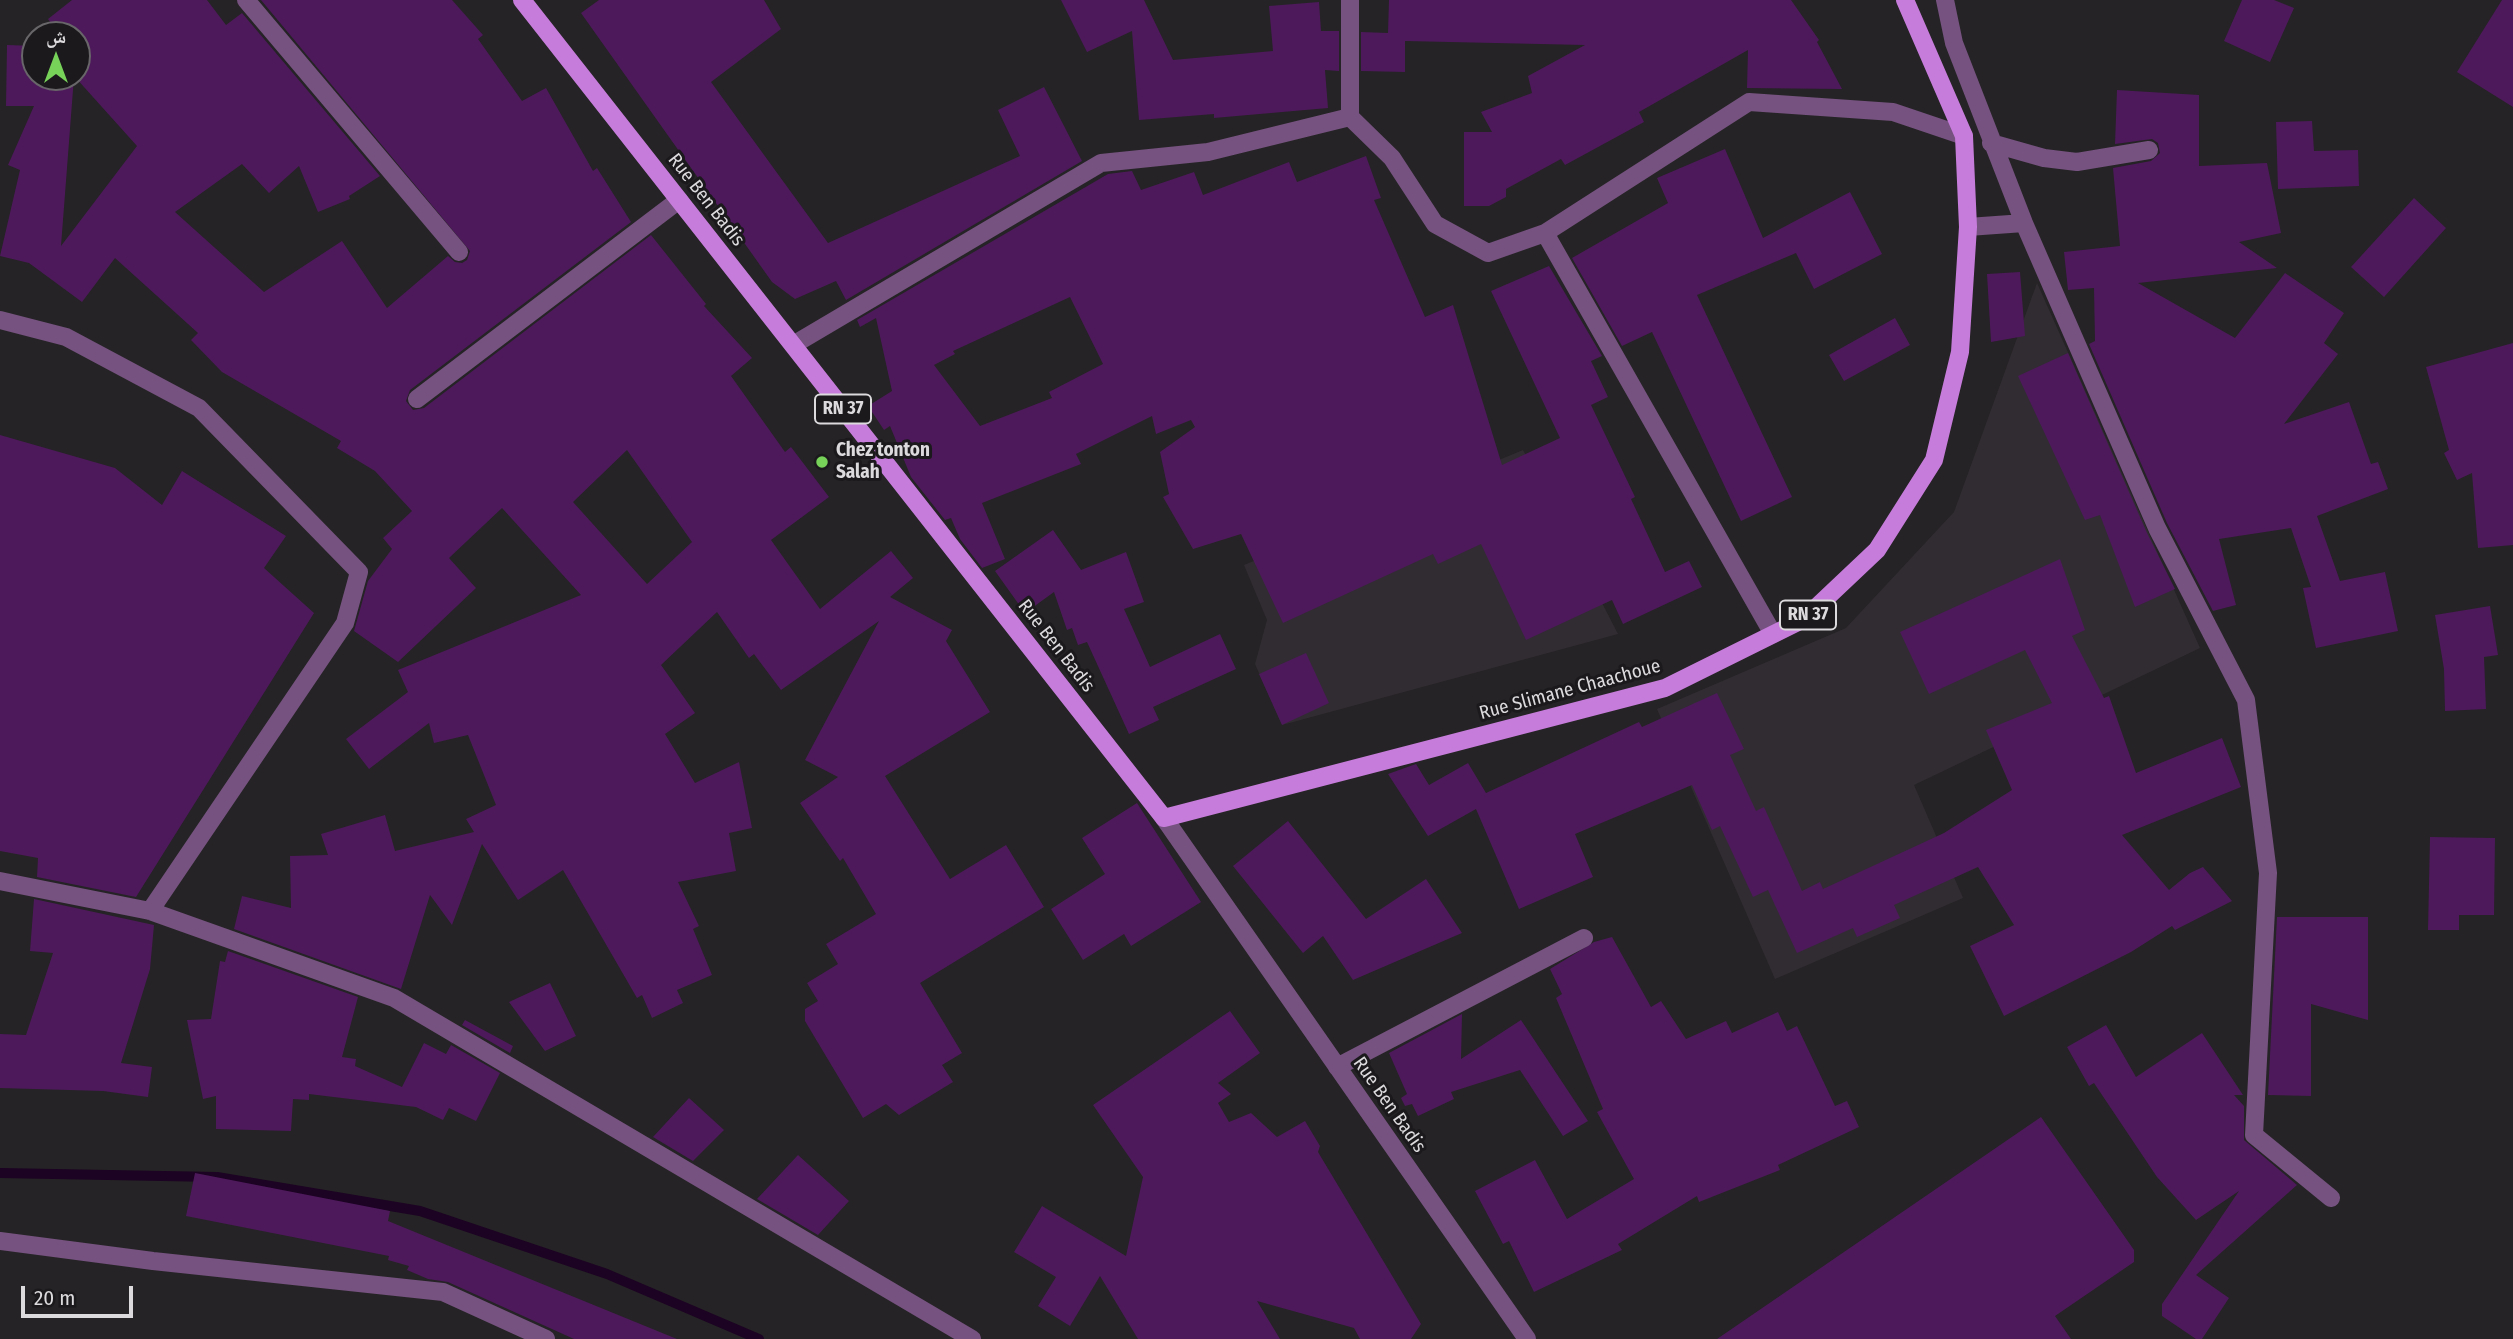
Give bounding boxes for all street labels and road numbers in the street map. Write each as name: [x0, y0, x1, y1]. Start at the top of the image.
street label: Rue Ben Badis: [663, 149, 749, 251]
road number: RN 37: [815, 394, 871, 424]
street label: Rue Ben Badis: [1013, 595, 1099, 697]
road number: RN 37: [1780, 600, 1836, 630]
street label: Rue Slimane Chaachoue: [1477, 655, 1663, 725]
street label: Rue Ben Badis: [1348, 1053, 1430, 1157]

